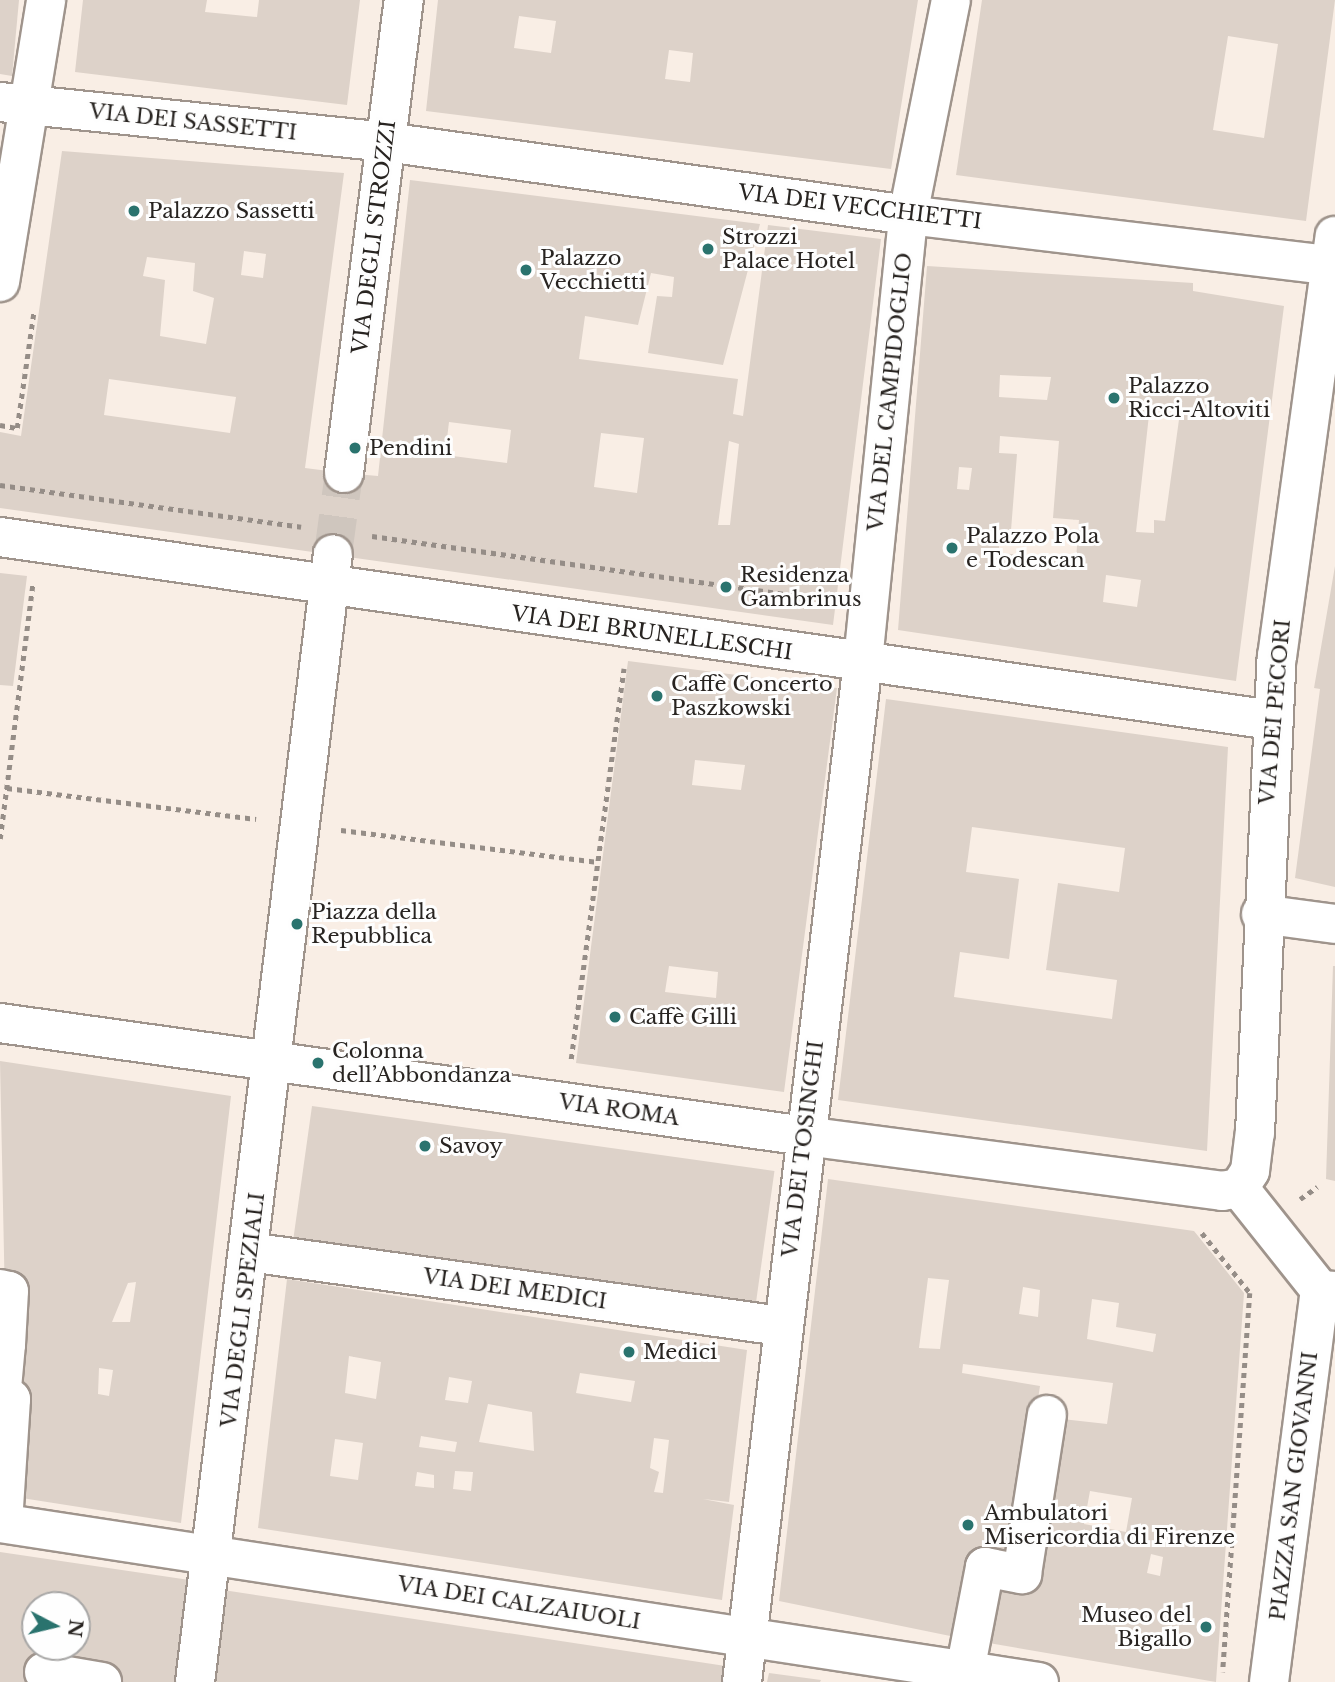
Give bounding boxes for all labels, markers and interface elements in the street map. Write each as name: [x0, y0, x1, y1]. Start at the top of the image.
street label: VIA DEI SASSETTI: [87, 98, 299, 146]
street label: VIA DEGLI STROZZI: [347, 118, 401, 356]
street label: VIA DEI VECCHIETTI: [736, 179, 984, 235]
place label: Palazzo Sassetti: [148, 198, 315, 224]
marker: Palazzo Sassetti: [126, 203, 142, 219]
place label: Strozzi Palace Hotel: [722, 224, 855, 274]
marker: Strozzi Palace Hotel: [700, 241, 716, 257]
place label: Palazzo Vecchietti: [540, 245, 646, 295]
street label: VIA DEL CAMPIDOGLIO: [863, 251, 917, 533]
marker: Palazzo Vecchietti: [518, 262, 534, 278]
place label: Palazzo Ricci-Altoviti: [1128, 373, 1270, 423]
marker: Palazzo Ricci-Altoviti: [1106, 390, 1122, 406]
place label: Pendini: [369, 435, 452, 461]
marker: Pendini: [347, 440, 363, 456]
place label: Palazzo Pola e Todescan: [966, 523, 1099, 573]
marker: Palazzo Pola e Todescan: [944, 540, 960, 556]
place label: Residenza Gambrinus: [740, 562, 861, 612]
marker: Residenza Gambrinus: [718, 579, 734, 595]
street label: VIA DEI BRUNELLESCHI: [509, 601, 795, 665]
street label: VIA DEI PECORI: [1254, 618, 1296, 806]
place label: Caffè Concerto Paszkowski: [671, 671, 833, 721]
marker: Caffè Concerto Paszkowski: [649, 688, 665, 704]
place label: Piazza della Repubblica: [311, 899, 437, 949]
marker: Piazza della Repubblica: [289, 916, 305, 932]
place label: Caffè Gilli: [629, 1004, 737, 1030]
marker: Caffè Gilli: [607, 1009, 623, 1025]
place label: Colonna dell’Abbondanza: [332, 1038, 511, 1088]
street label: VIA DEI TOSINGHI: [777, 1038, 829, 1260]
marker: Colonna dell’Abbondanza: [310, 1055, 326, 1071]
street label: VIA ROMA: [557, 1089, 681, 1131]
place label: Savoy: [439, 1133, 503, 1159]
marker: Savoy: [417, 1138, 433, 1154]
street label: VIA DEGLI SPEZIALI: [216, 1191, 270, 1429]
street label: VIA DEI MEDICI: [421, 1264, 609, 1314]
place label: Medici: [643, 1339, 717, 1365]
marker: Medici: [621, 1344, 637, 1360]
street label: PIAZZA SAN GIOVANNI: [1265, 1350, 1323, 1622]
place label: Ambulatori Misericordia di Firenze: [984, 1500, 1235, 1550]
marker: Ambulatori Misericordia di Firenze: [958, 1515, 978, 1535]
street label: VIA DEI CALZAIUOLI: [395, 1571, 643, 1635]
north arrow: [21, 1591, 91, 1661]
place label: Museo del Bigallo: [1081, 1602, 1192, 1652]
text: N: [63, 1618, 88, 1639]
marker: Museo del Bigallo: [1198, 1619, 1214, 1635]

